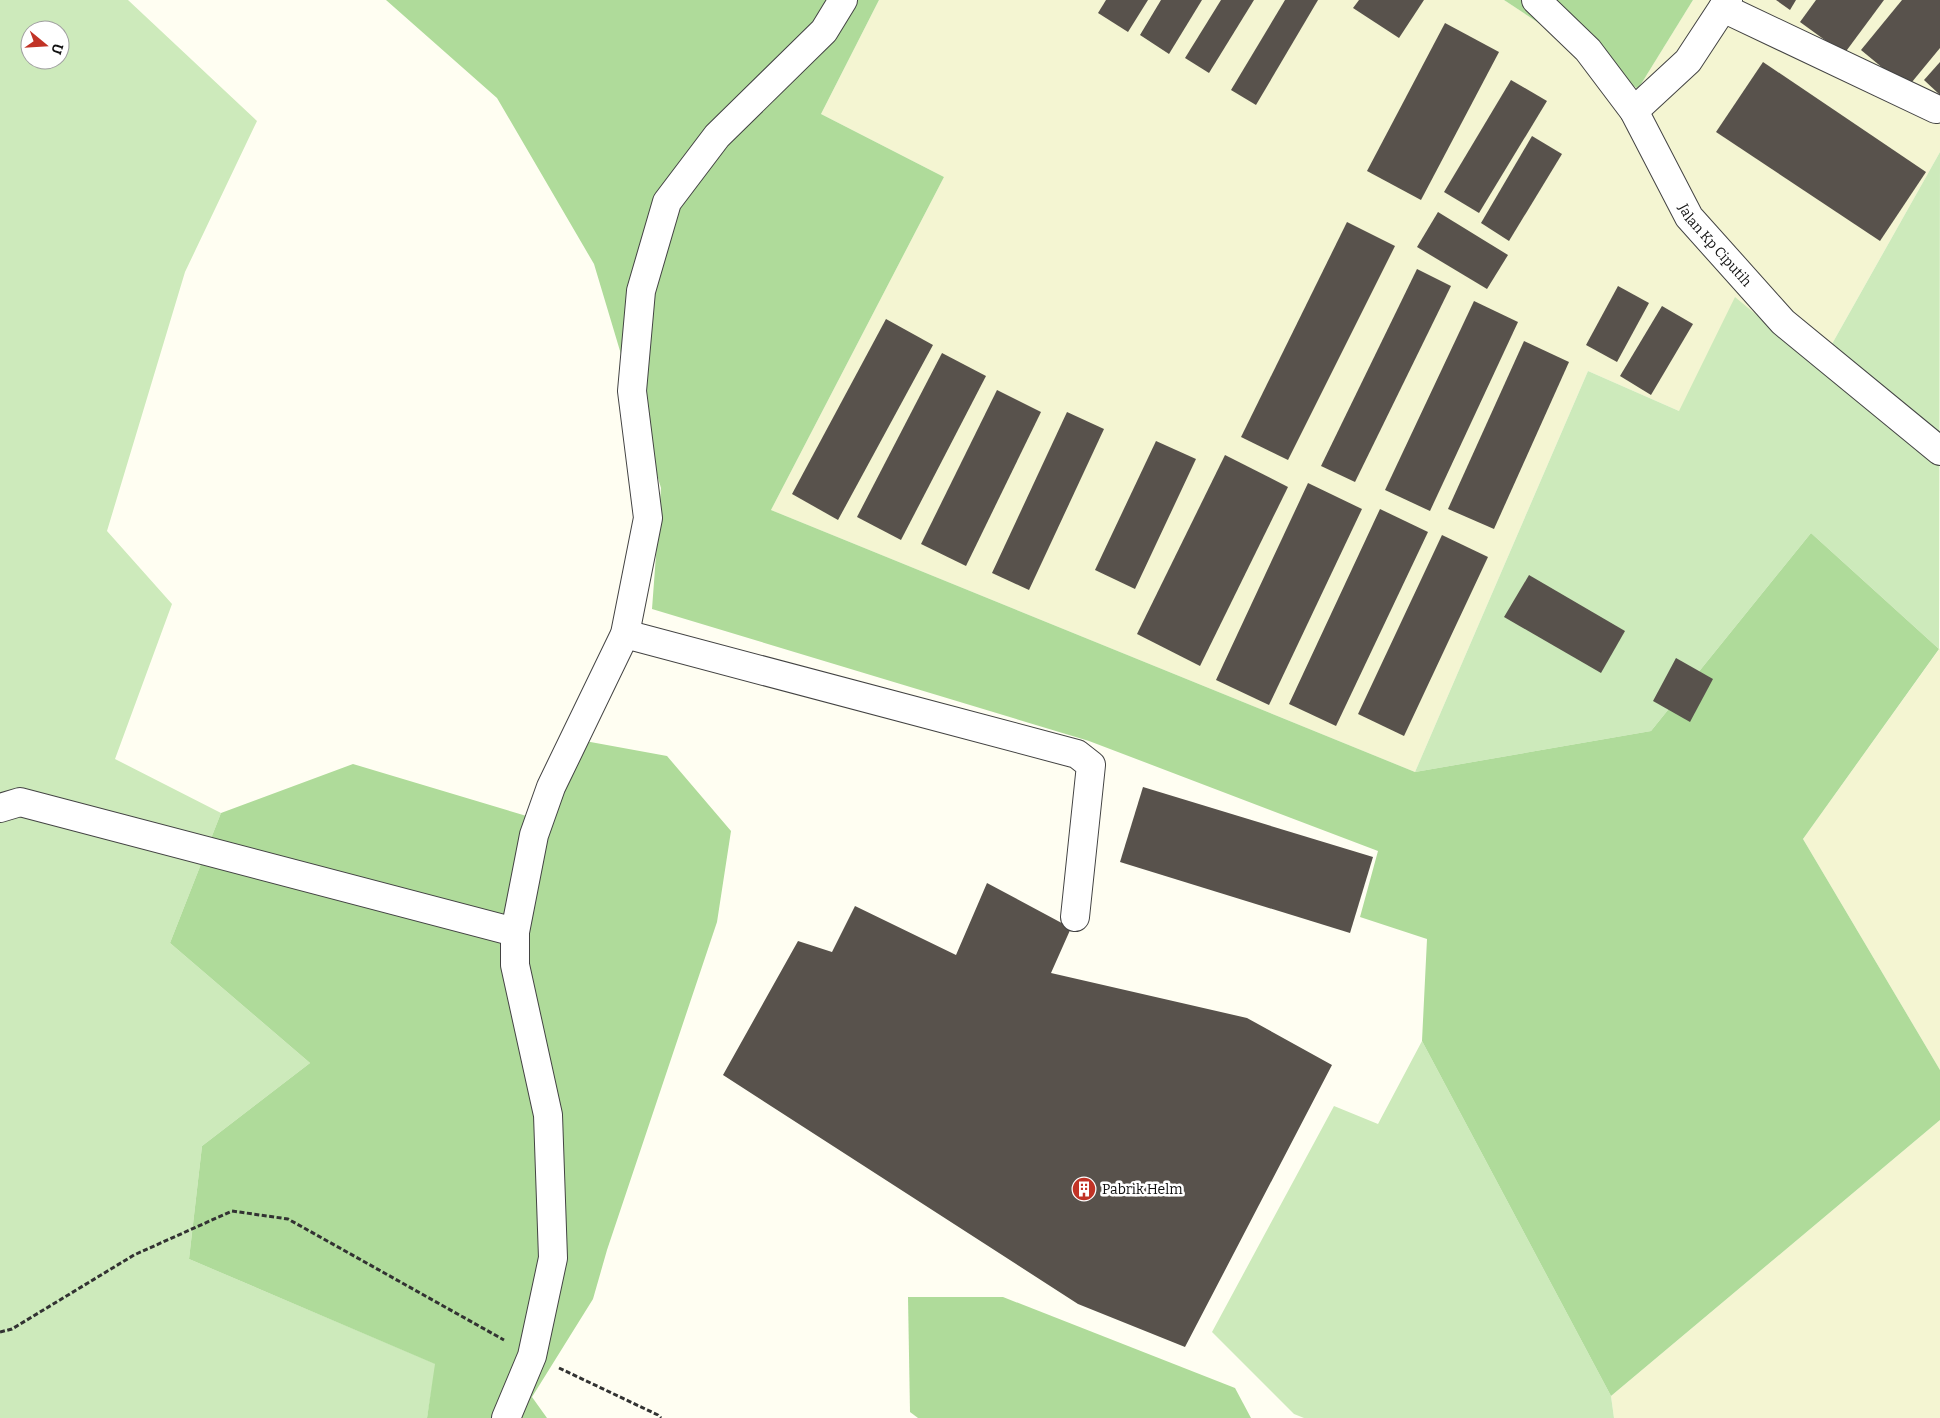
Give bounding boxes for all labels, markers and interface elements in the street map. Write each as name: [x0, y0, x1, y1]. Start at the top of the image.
north arrow: [20, 20, 70, 70]
text: U: [47, 41, 67, 57]
street label: Jalan Kp Ciputih: [1674, 200, 1755, 290]
building icon: Pabrik Helm: [1071, 1176, 1097, 1202]
place label: Pabrik Helm: [1102, 1181, 1183, 1198]

